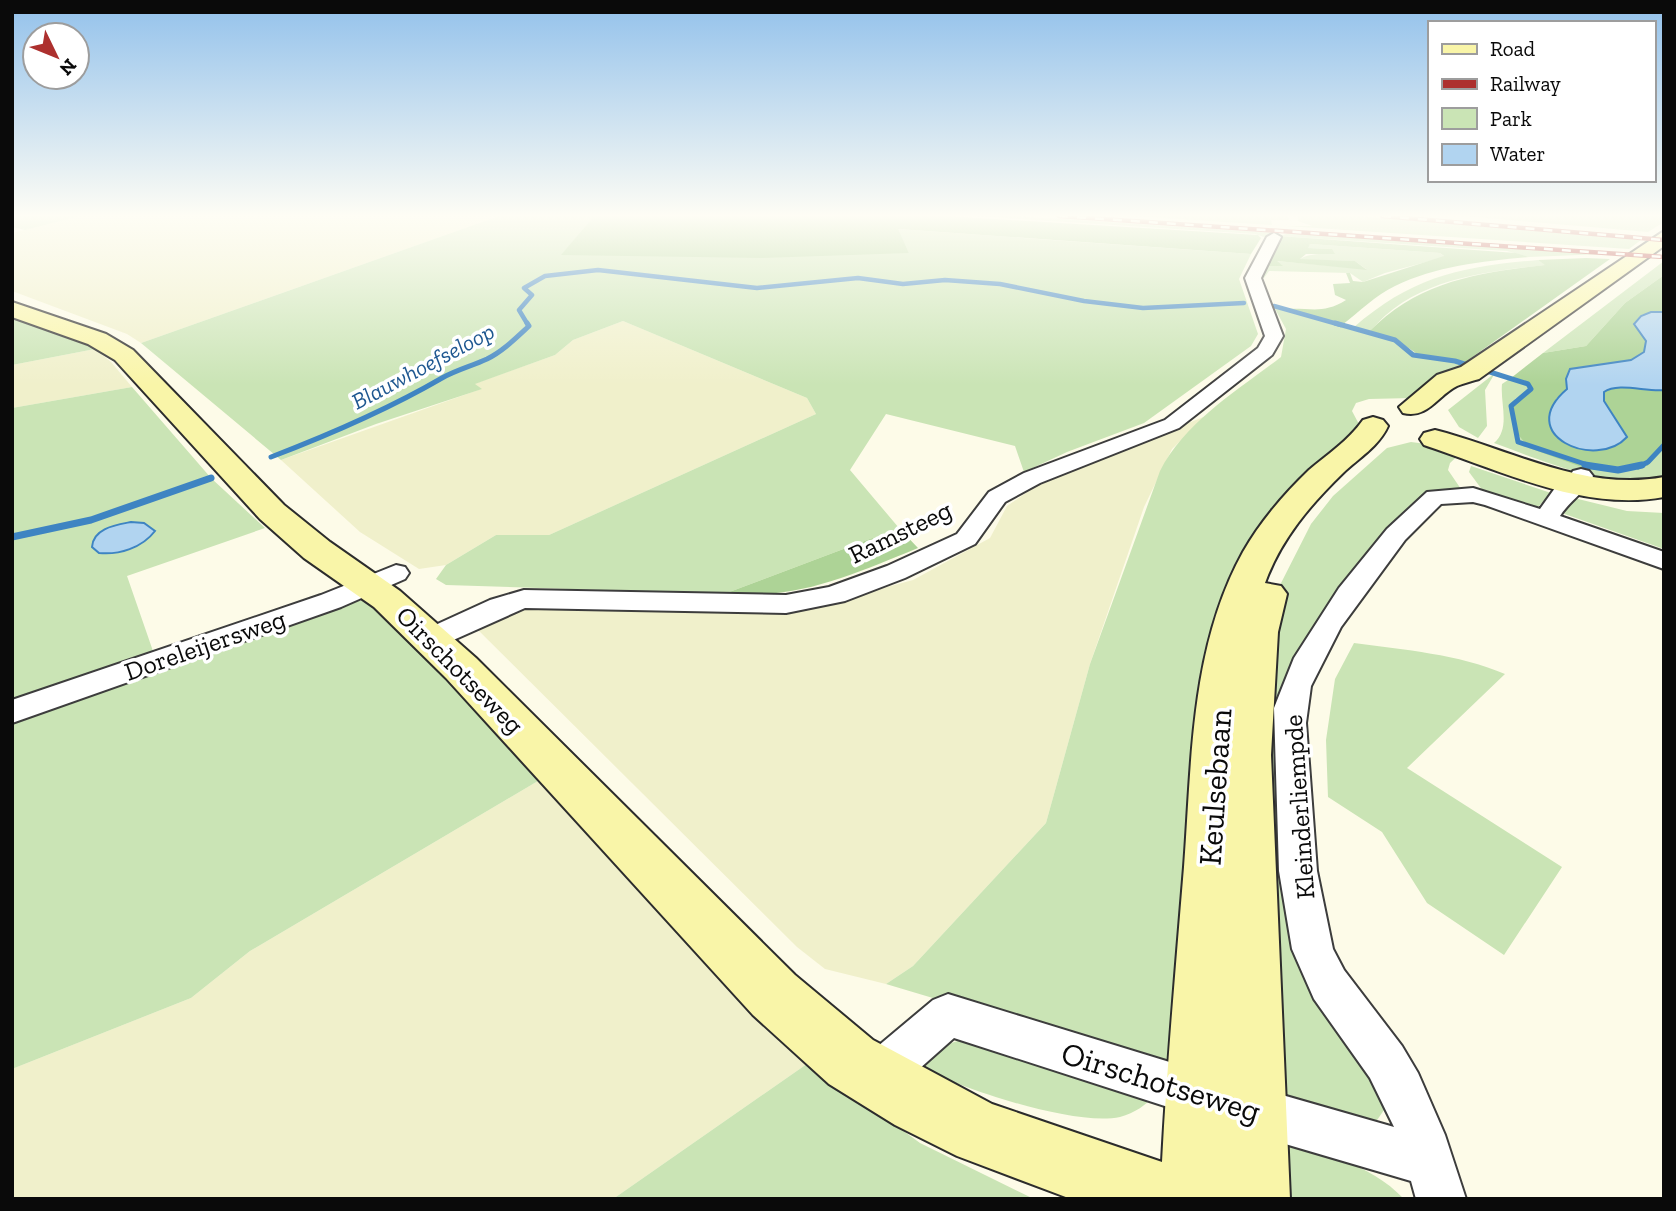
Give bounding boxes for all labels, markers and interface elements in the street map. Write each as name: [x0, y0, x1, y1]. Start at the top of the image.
north arrow: [21, 21, 91, 91]
legend: [1428, 21, 1655, 182]
text: Road: [1490, 36, 1536, 61]
text: N: [55, 54, 81, 80]
text: Railway: [1490, 71, 1561, 96]
text: Park: [1490, 106, 1532, 131]
text: Water: [1490, 141, 1545, 166]
water label: Blauwhoefseloop: [347, 317, 499, 415]
street label: Ramsteeg: [843, 493, 957, 571]
street label: Oirschotseweg: [389, 599, 531, 741]
street label: Doreleijersweg: [120, 602, 290, 688]
street label: Keulsebaan: [1191, 707, 1239, 867]
street label: Kleinderliempde: [1277, 714, 1321, 900]
street label: Oirschotseweg: [1057, 1034, 1265, 1130]

